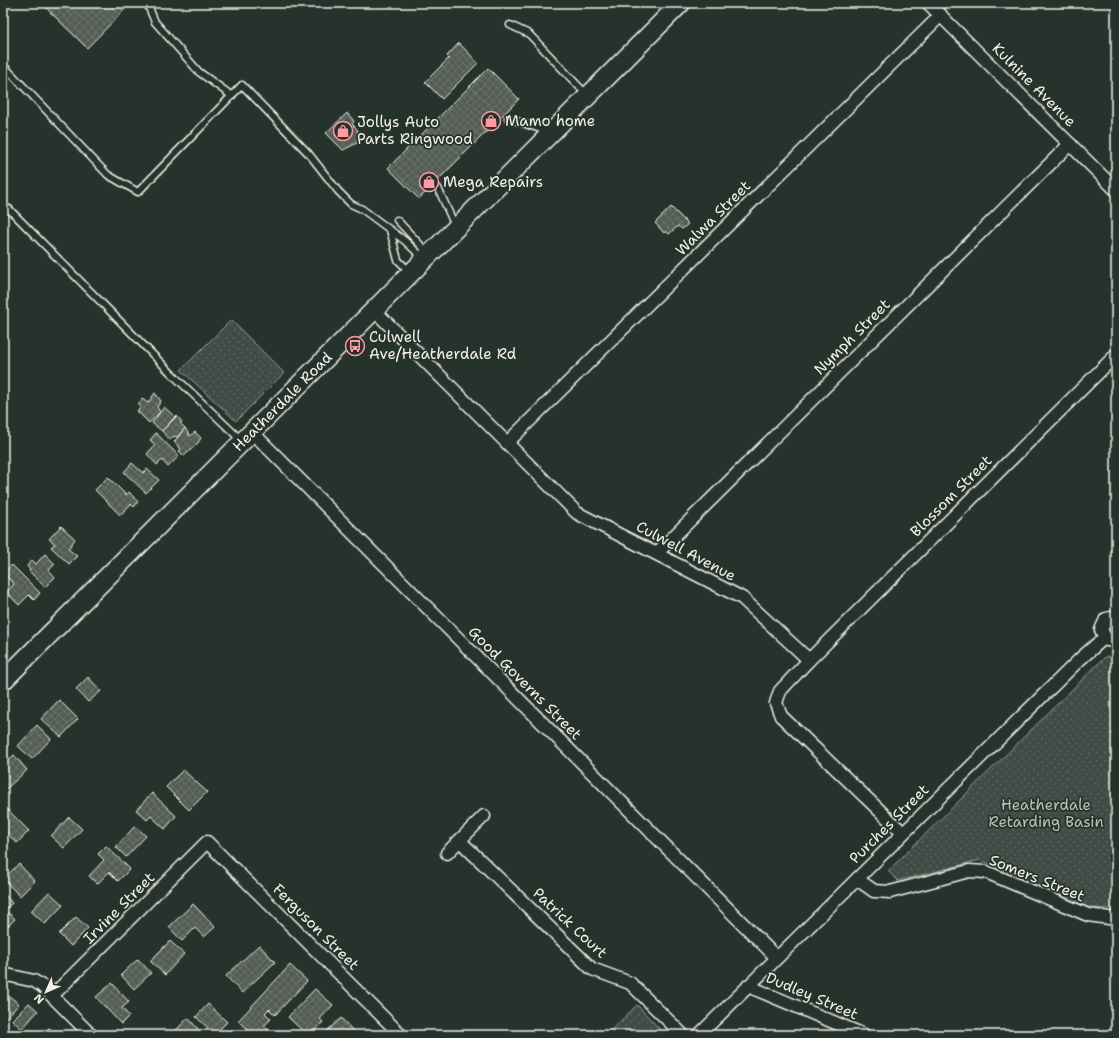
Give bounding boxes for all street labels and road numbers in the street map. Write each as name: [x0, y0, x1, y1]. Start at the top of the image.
street label: Kulnine Avenue: [988, 39, 1080, 131]
street label: Walwa Street: [671, 176, 755, 260]
street label: Nymph Street: [810, 295, 894, 379]
street label: Heatherdale Road: [228, 347, 337, 456]
street label: Blossom Street: [906, 451, 996, 541]
street label: Culwell Avenue: [633, 516, 739, 586]
street label: Good Governs Street: [464, 622, 586, 744]
street label: Purches Street: [845, 780, 933, 868]
street label: Somers Street: [986, 850, 1088, 906]
street label: Irvine Street: [79, 868, 159, 948]
street label: Ferguson Street: [268, 879, 364, 975]
street label: Patrick Court: [529, 883, 611, 963]
street label: Dudley Street: [763, 968, 861, 1024]

